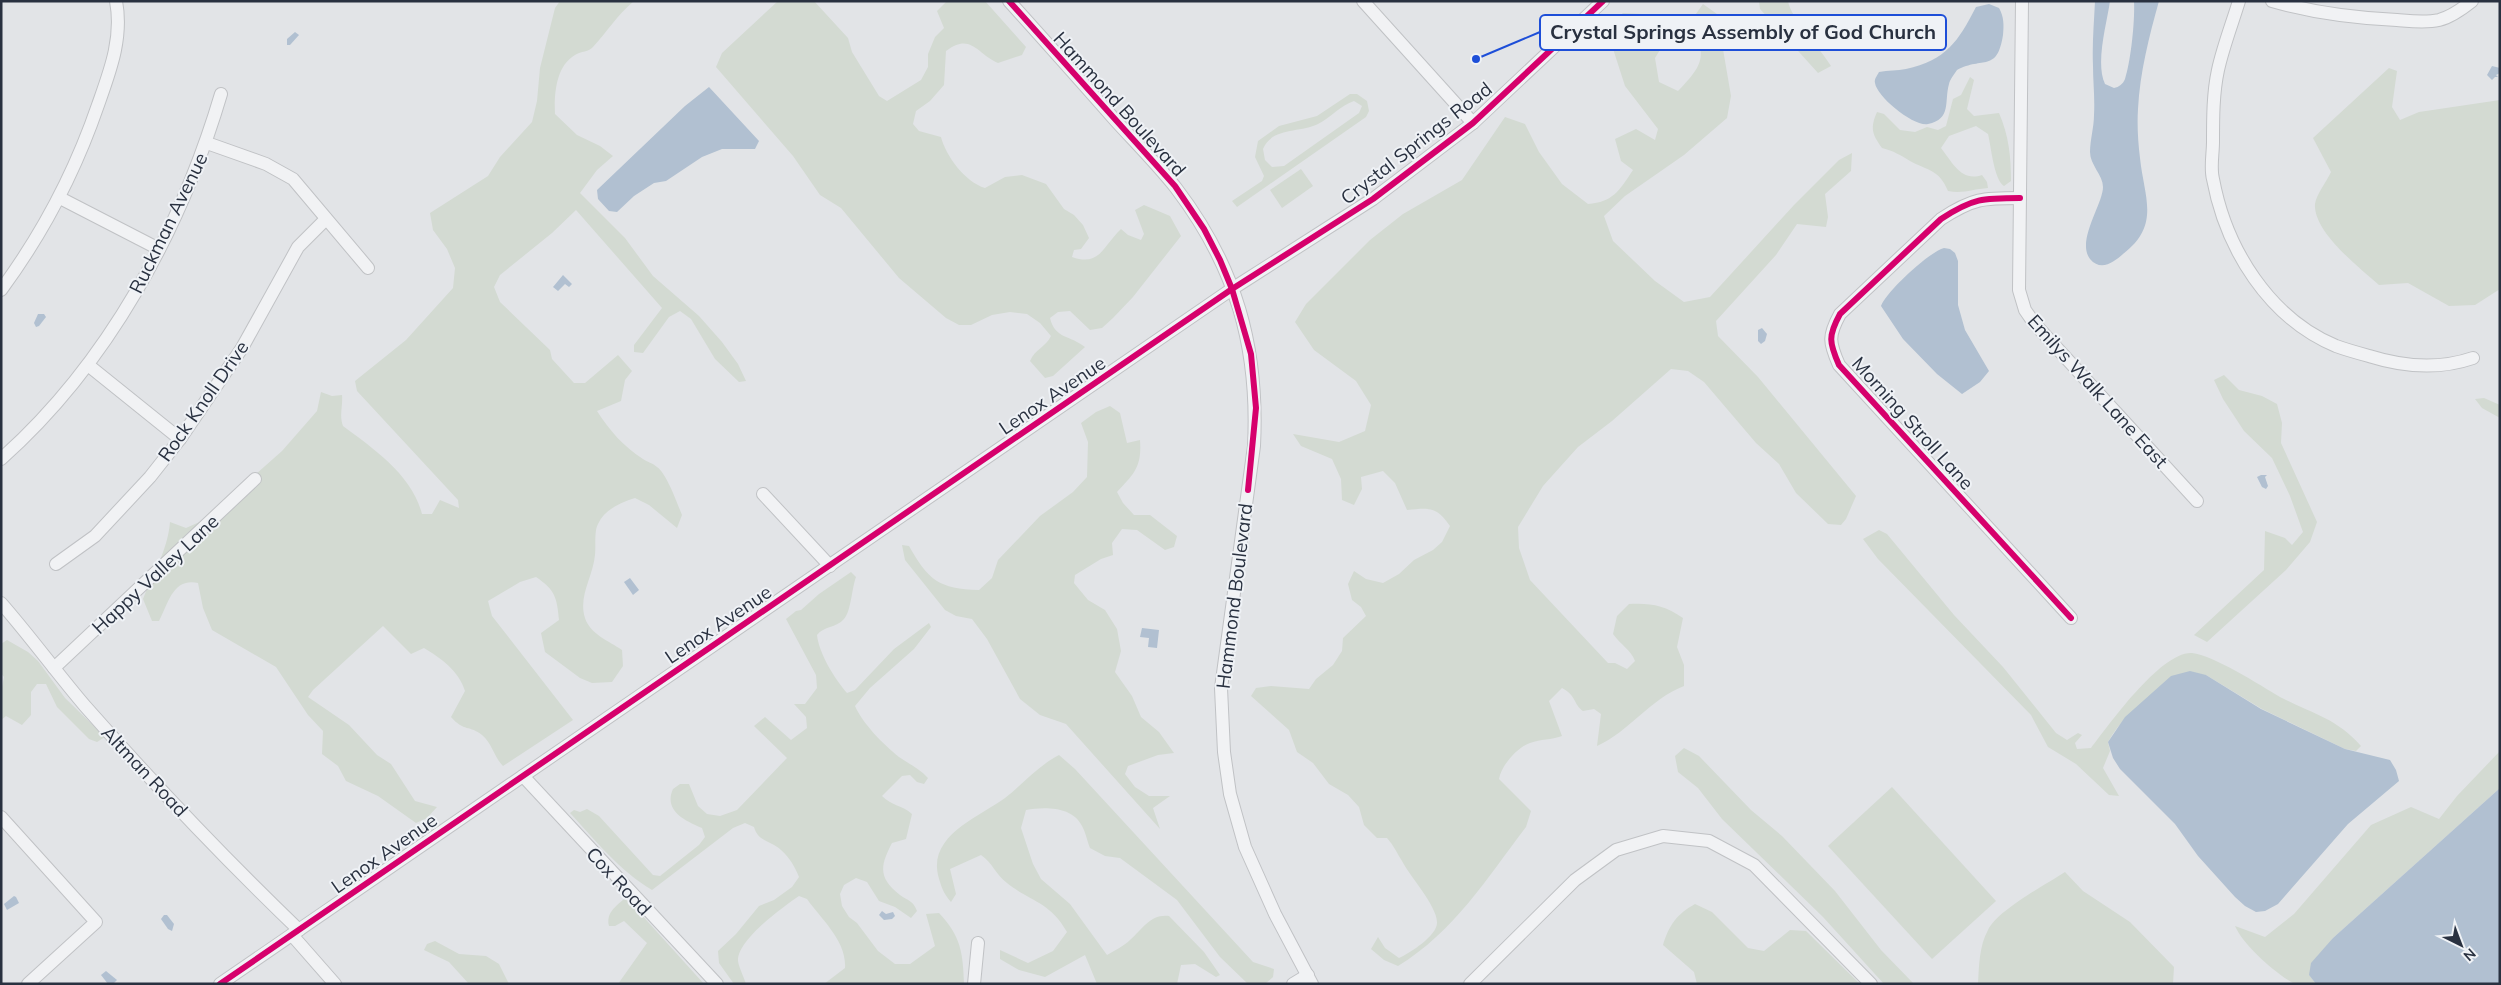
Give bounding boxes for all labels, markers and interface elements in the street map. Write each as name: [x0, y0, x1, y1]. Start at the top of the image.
callout: Crystal Springs Assembly of God Church: [1540, 15, 1946, 50]
text: Crystal Springs Assembly of God Church: [1550, 19, 1936, 44]
street label: Hammond Boulevard: [1049, 27, 1191, 181]
street label: Crystal Springs Road: [1336, 76, 1496, 210]
street label: Ruckman Avenue: [124, 149, 212, 297]
street label: Emilys Walk Lane East: [2023, 309, 2174, 473]
street label: Rock Knoll Drive: [152, 336, 254, 466]
street label: Lenox Avenue: [994, 350, 1110, 440]
street label: Morning Stroll Lane: [1847, 352, 1979, 494]
street label: Hammond Boulevard: [1211, 502, 1257, 690]
street label: Happy Valley Lane: [87, 509, 223, 639]
street label: Lenox Avenue: [660, 579, 776, 669]
street label: Altman Road: [97, 720, 193, 822]
street label: Lenox Avenue: [326, 808, 442, 898]
street label: Cox Road: [581, 842, 657, 920]
north arrow: [2436, 920, 2486, 970]
text: N: [2460, 944, 2480, 965]

